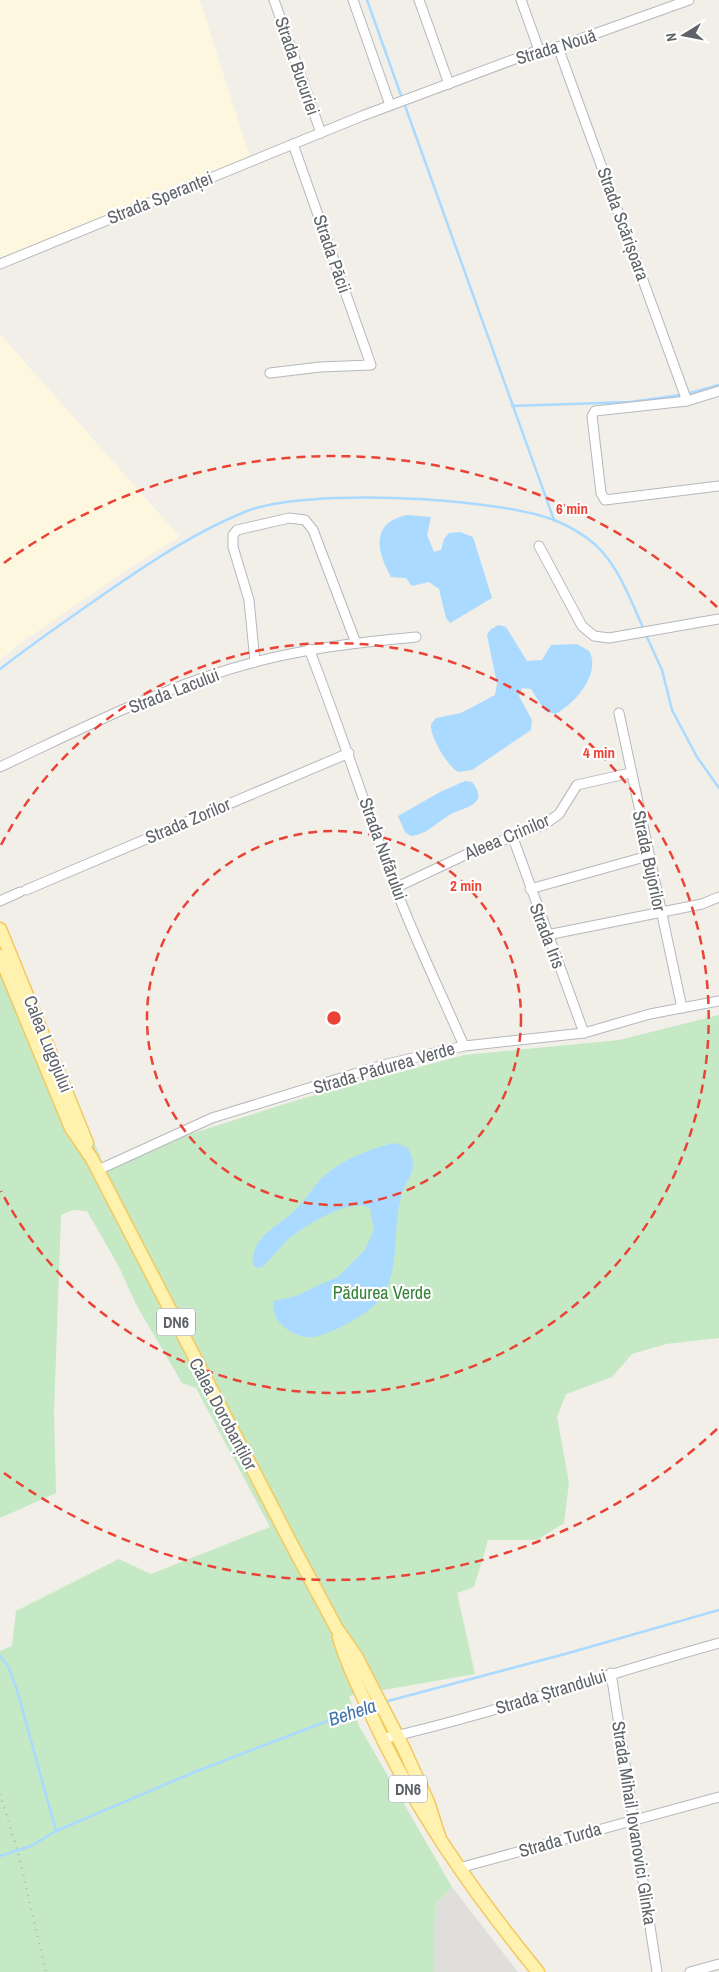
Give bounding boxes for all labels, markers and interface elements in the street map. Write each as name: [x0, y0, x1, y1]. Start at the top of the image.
north arrow: [659, 10, 709, 60]
street label: Strada Bucuriei: [269, 13, 326, 118]
street label: Strada Nouă: [513, 22, 599, 71]
text: N: [662, 32, 681, 43]
street label: Strada Scărișoara: [591, 164, 656, 284]
street label: Strada Speranței: [103, 165, 216, 230]
street label: Strada Păcii: [307, 211, 358, 296]
text: 6 min: [556, 498, 588, 519]
street label: Strada Lacului: [125, 662, 223, 719]
text: 4 min: [583, 742, 615, 763]
street label: Strada Zorilor: [141, 791, 234, 850]
street label: Strada Nufărului: [353, 794, 414, 904]
street label: Aleea Crinilor: [459, 807, 553, 866]
street label: Strada Bujorilor: [627, 808, 672, 914]
text: 2 min: [450, 875, 482, 896]
street label: Strada Iris: [524, 900, 571, 972]
street label: Calea Lugojului: [18, 992, 79, 1096]
centre of rings: [325, 1009, 343, 1027]
street label: Strada Pădurea Verde: [310, 1035, 458, 1100]
park label: Pădurea Verde: [333, 1280, 431, 1305]
road number: DN6: [157, 1308, 195, 1335]
street label: Calea Dorobanților: [183, 1353, 264, 1474]
street label: Strada Ștrandului: [492, 1663, 609, 1720]
water label: Behela: [325, 1692, 379, 1732]
street label: Strada Mihail Iovanovici Glinka: [606, 1719, 663, 1927]
road number: DN6: [389, 1776, 427, 1802]
street label: Strada Turda: [516, 1816, 604, 1863]

